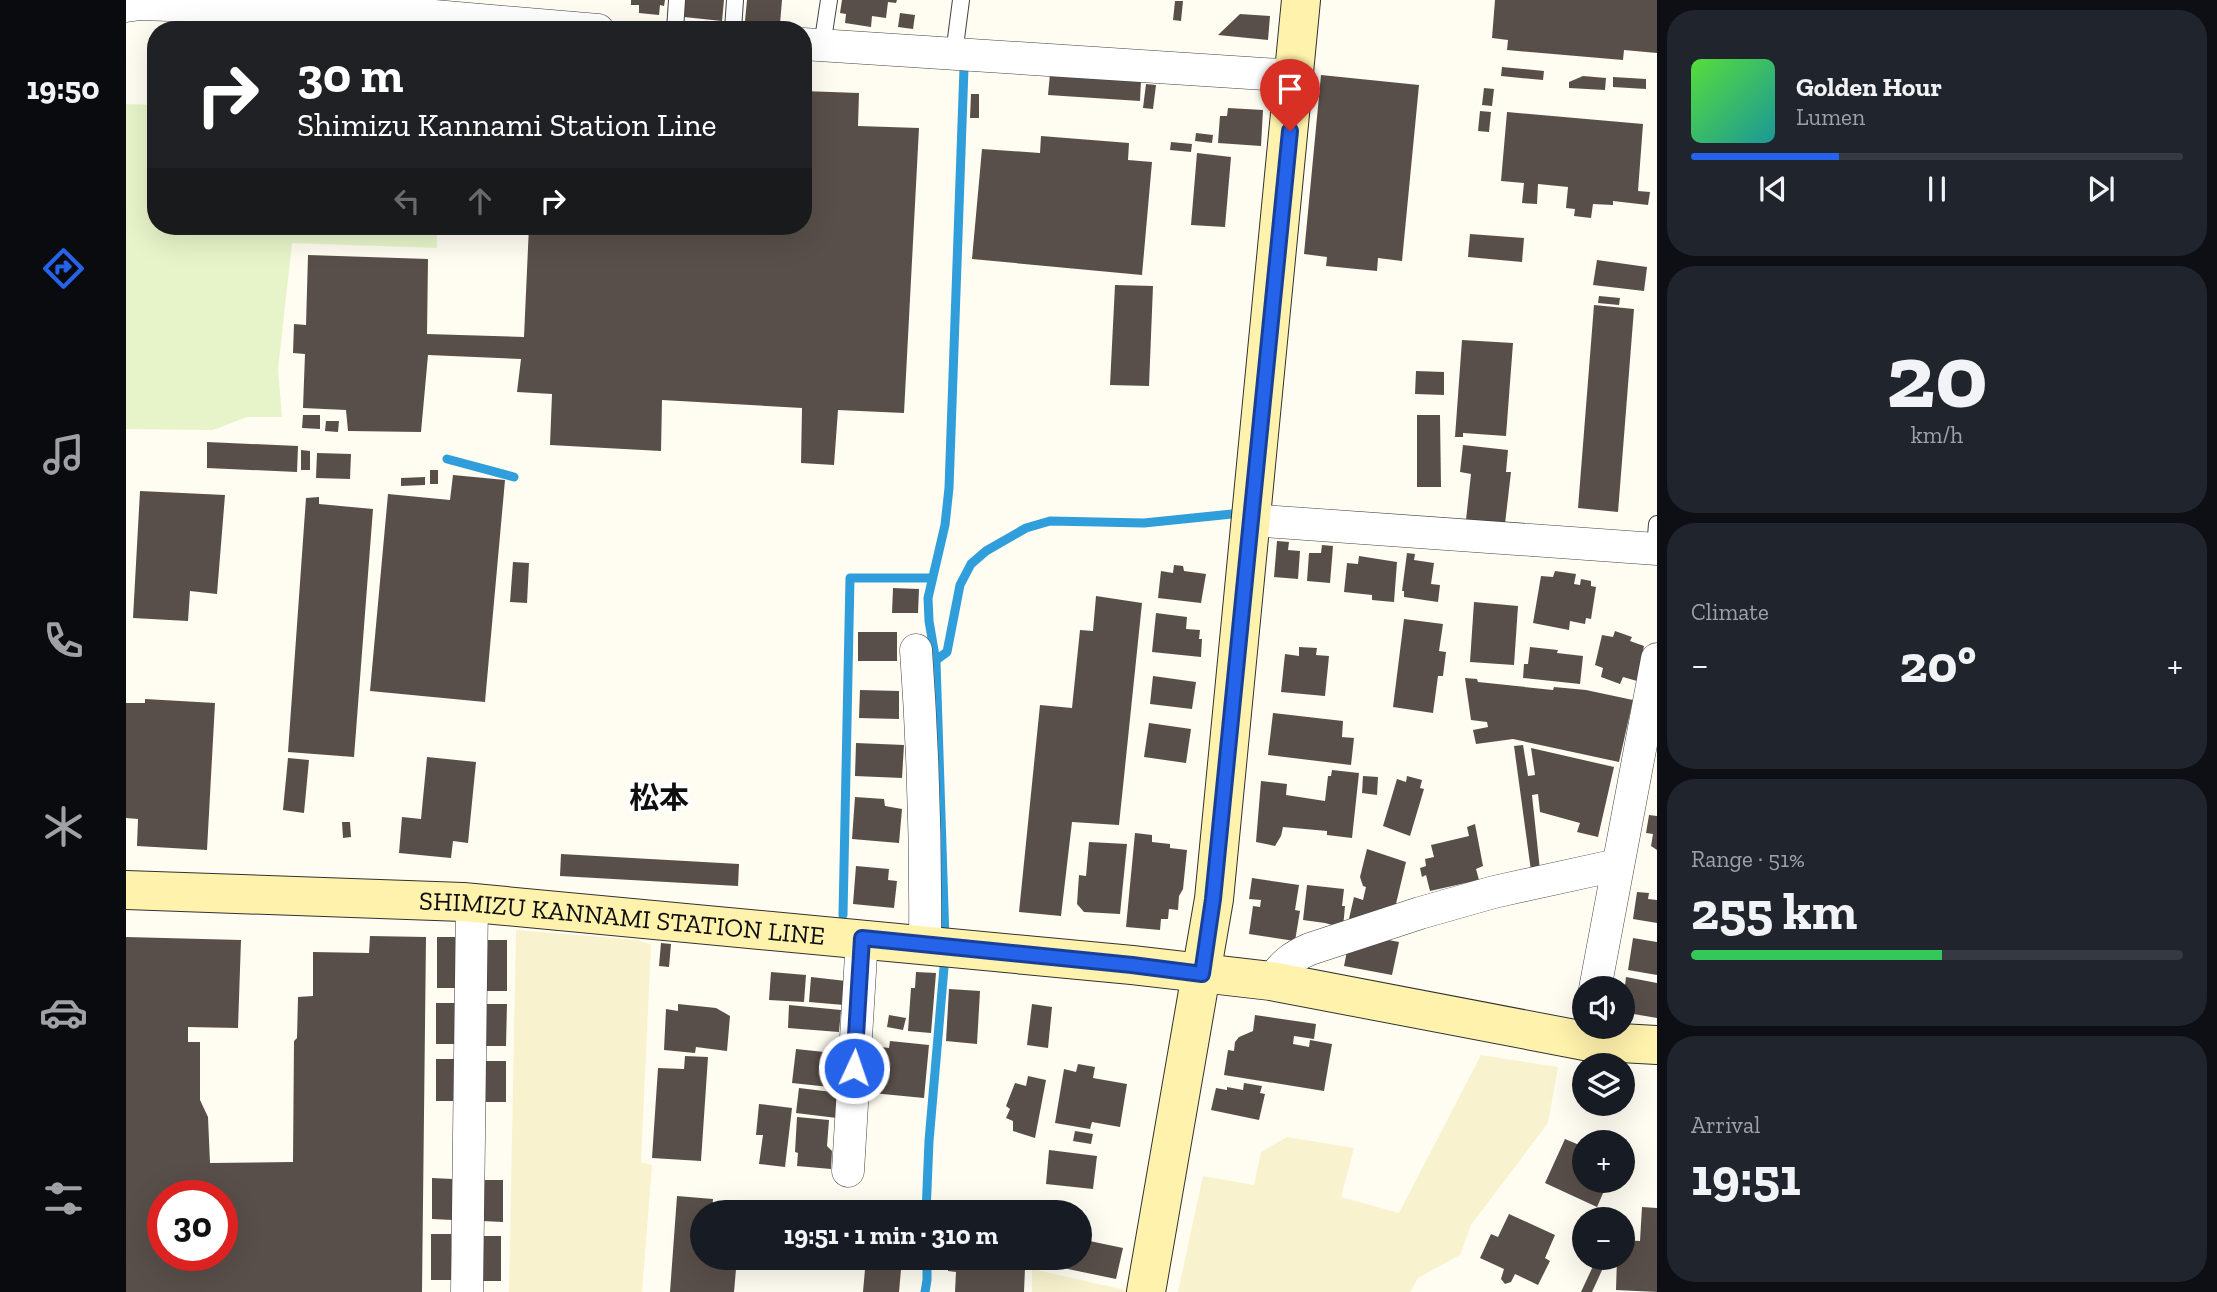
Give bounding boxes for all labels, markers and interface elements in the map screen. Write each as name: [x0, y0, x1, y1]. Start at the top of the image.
text: 30 m: [297, 46, 403, 105]
icon: right: [182, 49, 273, 140]
pin: [1260, 59, 1320, 131]
text: 19:50: [26, 69, 100, 107]
icon: arrive: [1271, 70, 1309, 108]
text: Golden Hour: [1796, 71, 1942, 103]
text: Lumen: [1796, 103, 1865, 131]
text: Shimizu Kannami Station Line: [297, 106, 717, 144]
icon: previous: [1754, 170, 1792, 208]
icon: pause: [1918, 170, 1956, 208]
icon: next: [2082, 170, 2120, 208]
icon: left: [388, 182, 426, 220]
icon: ahead: [461, 182, 499, 220]
icon: right: [534, 182, 572, 220]
icon: directions: [39, 244, 88, 293]
text: 20: [1886, 321, 1988, 430]
text: km/h: [1911, 421, 1963, 449]
icon: music: [39, 430, 88, 479]
text: Climate: [1691, 598, 1769, 626]
icon: phone: [39, 616, 88, 665]
text: 20°: [1900, 633, 1976, 695]
text: −: [1691, 642, 1709, 688]
text: +: [2167, 642, 2183, 688]
district label: 松本: [629, 780, 689, 816]
icon: climate: [39, 802, 88, 851]
text: Range · 51%: [1691, 845, 1805, 873]
text: 255 km: [1691, 880, 1857, 942]
street label: SHIMIZU KANNAMI STATION LINE: [419, 884, 826, 952]
map controls: [1572, 976, 1635, 1270]
button: sound: [1572, 976, 1635, 1039]
icon: car: [39, 988, 88, 1037]
position arrow: [817, 1031, 891, 1105]
button: layers: [1572, 1053, 1635, 1116]
text: Arrival: [1691, 1111, 1760, 1139]
button: +: [1572, 1130, 1635, 1193]
text: 19:51: [1691, 1146, 1801, 1208]
icon: filters: [39, 1174, 88, 1223]
speed limit sign: 30: [147, 1180, 238, 1271]
button: −: [1572, 1207, 1635, 1270]
text: 19:51 · 1 min · 310 m: [784, 1219, 998, 1251]

